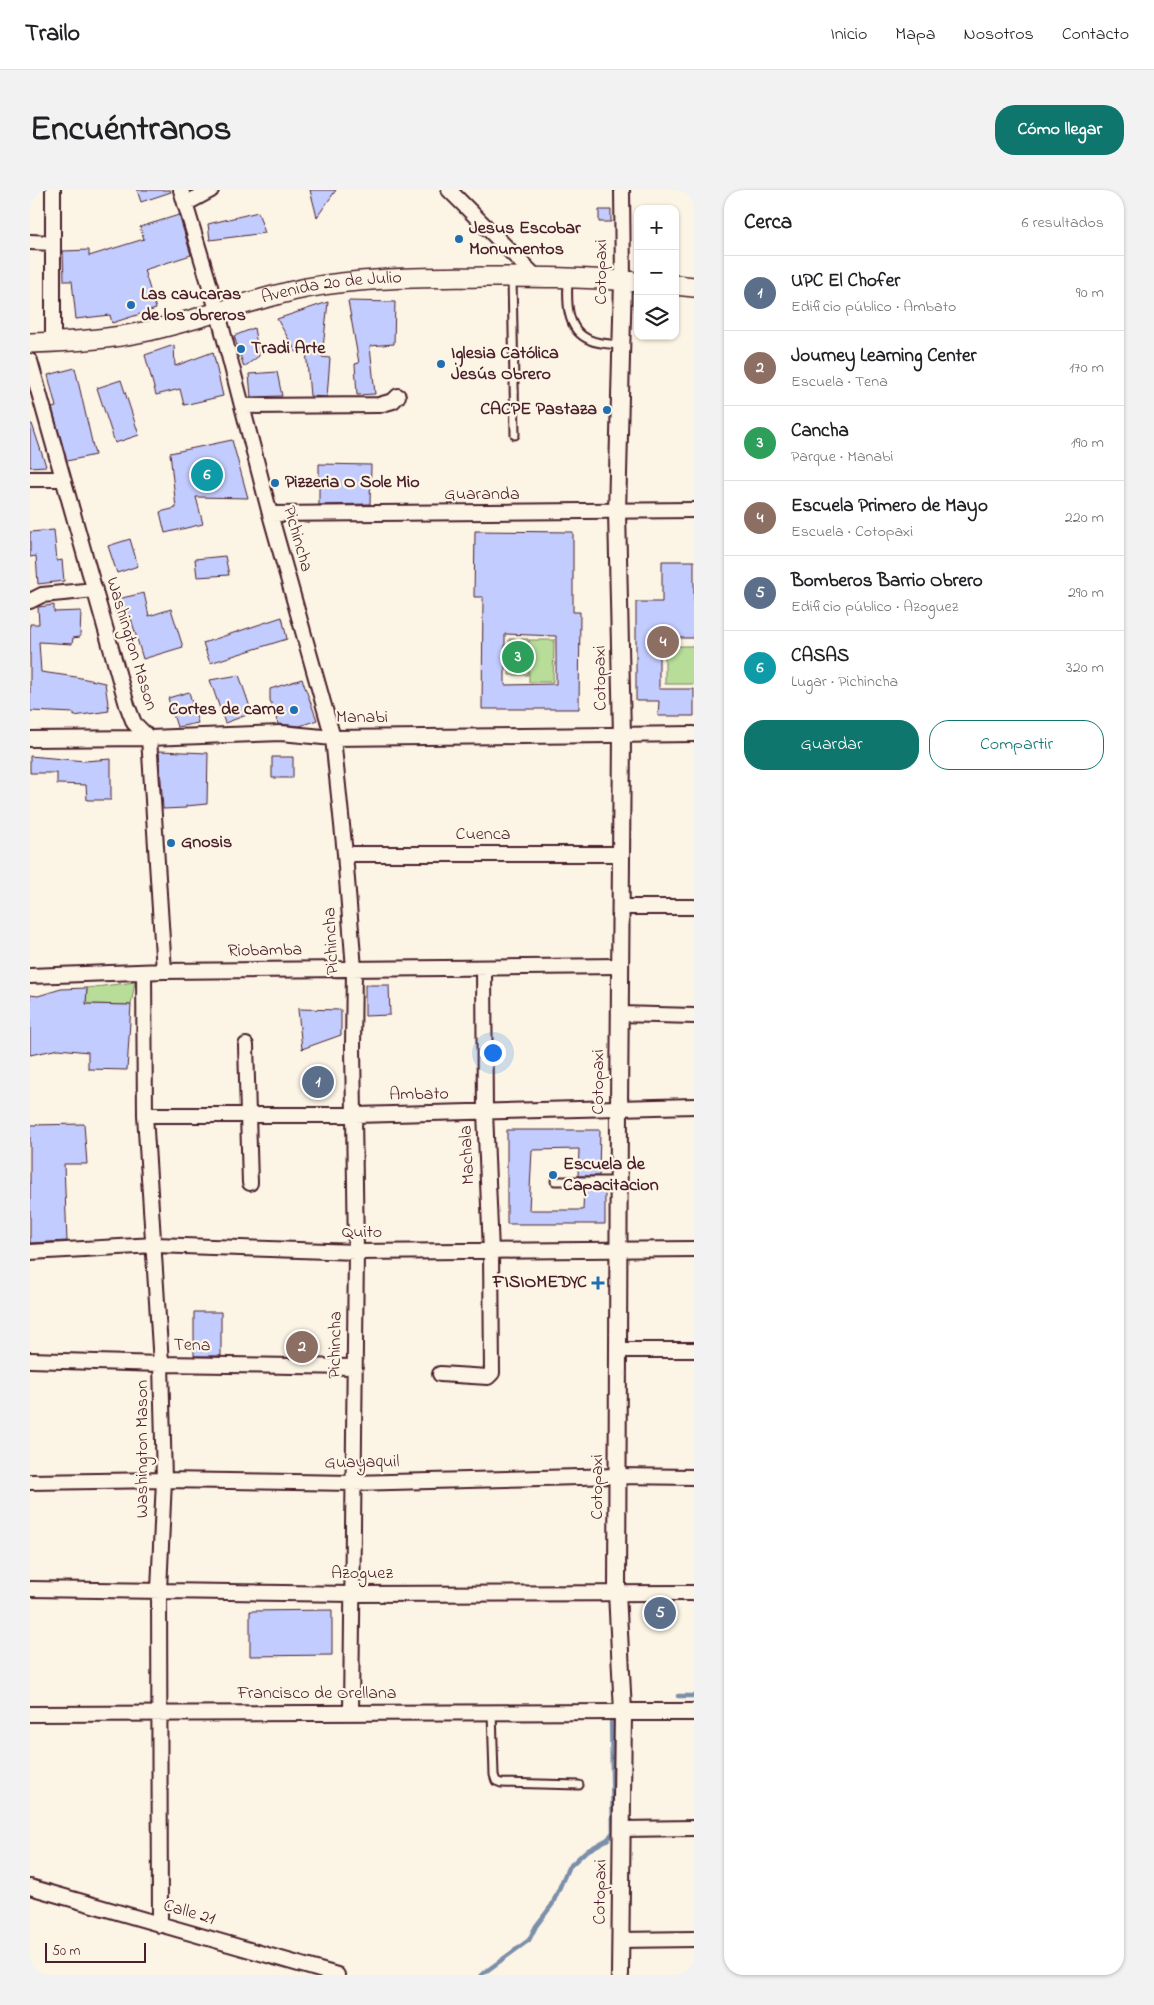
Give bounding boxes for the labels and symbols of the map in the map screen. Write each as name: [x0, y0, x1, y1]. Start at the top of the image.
place label: Jesus Escobar Monumentos: [469, 216, 581, 263]
marker: Jesus Escobar Monumentos: [453, 233, 465, 245]
street label: Cotopaxi: [589, 239, 615, 305]
street label: Avenida 20 de Julio: [258, 265, 402, 311]
place label: Las caucaras de los obreros: [141, 282, 246, 329]
marker: Las caucaras de los obreros: [125, 299, 137, 311]
place label: Tradi Arte: [251, 336, 326, 362]
place label: Iglesia Católica Jesús Obrero: [451, 341, 559, 388]
marker: Tradi Arte: [235, 343, 247, 355]
marker: Iglesia Católica Jesús Obrero: [435, 358, 447, 370]
place label: CACPE Pastaza: [480, 397, 597, 423]
marker: CACPE Pastaza: [601, 404, 613, 416]
pin: 6: [191, 456, 223, 494]
place label: Pizzeria O Sole Mio: [285, 470, 420, 496]
marker: Pizzeria O Sole Mio: [269, 477, 281, 489]
street label: Guaranda: [444, 482, 520, 508]
street label: Pichincha: [275, 503, 319, 575]
street label: Washington Mason: [97, 574, 164, 714]
pin: 4: [647, 623, 679, 661]
pin: 3: [502, 638, 534, 676]
street label: Cotopaxi: [587, 645, 615, 711]
place label: Cortes de carne: [168, 697, 285, 723]
marker: Cortes de carne: [288, 704, 300, 716]
street label: Manabi: [336, 705, 388, 731]
street label: Cuenca: [456, 822, 510, 848]
place label: Gnosis: [181, 830, 232, 856]
marker: Gnosis: [165, 837, 177, 849]
street label: Pichincha: [317, 907, 347, 975]
street label: Riobamba: [228, 937, 302, 965]
your location: [480, 1040, 506, 1066]
street label: Cotopaxi: [586, 1049, 612, 1115]
pin: 1: [302, 1063, 334, 1101]
street label: Ambato: [389, 1081, 449, 1109]
street label: Machala: [453, 1125, 483, 1185]
place label: Escuela de Capacitacion: [563, 1152, 659, 1199]
marker: Escuela de Capacitacion: [547, 1169, 559, 1181]
street label: Quito: [342, 1220, 382, 1246]
place label: FISIOMEDYC: [492, 1270, 587, 1296]
marker: FISIOMEDYC: [591, 1276, 605, 1290]
street label: Pichincha: [322, 1311, 350, 1379]
pin: 2: [286, 1328, 318, 1366]
street label: Tena: [173, 1333, 211, 1359]
street label: Washington Mason: [130, 1380, 157, 1518]
street label: Guayaquil: [324, 1449, 400, 1477]
street label: Cotopaxi: [585, 1454, 611, 1520]
street label: Azoguez: [331, 1561, 393, 1588]
pin: 5: [644, 1594, 676, 1632]
street label: Francisco de Orellana: [236, 1681, 397, 1707]
street label: Cotopaxi: [587, 1859, 615, 1925]
street label: Calle 21: [160, 1893, 218, 1933]
scale bar: [45, 1940, 146, 1963]

